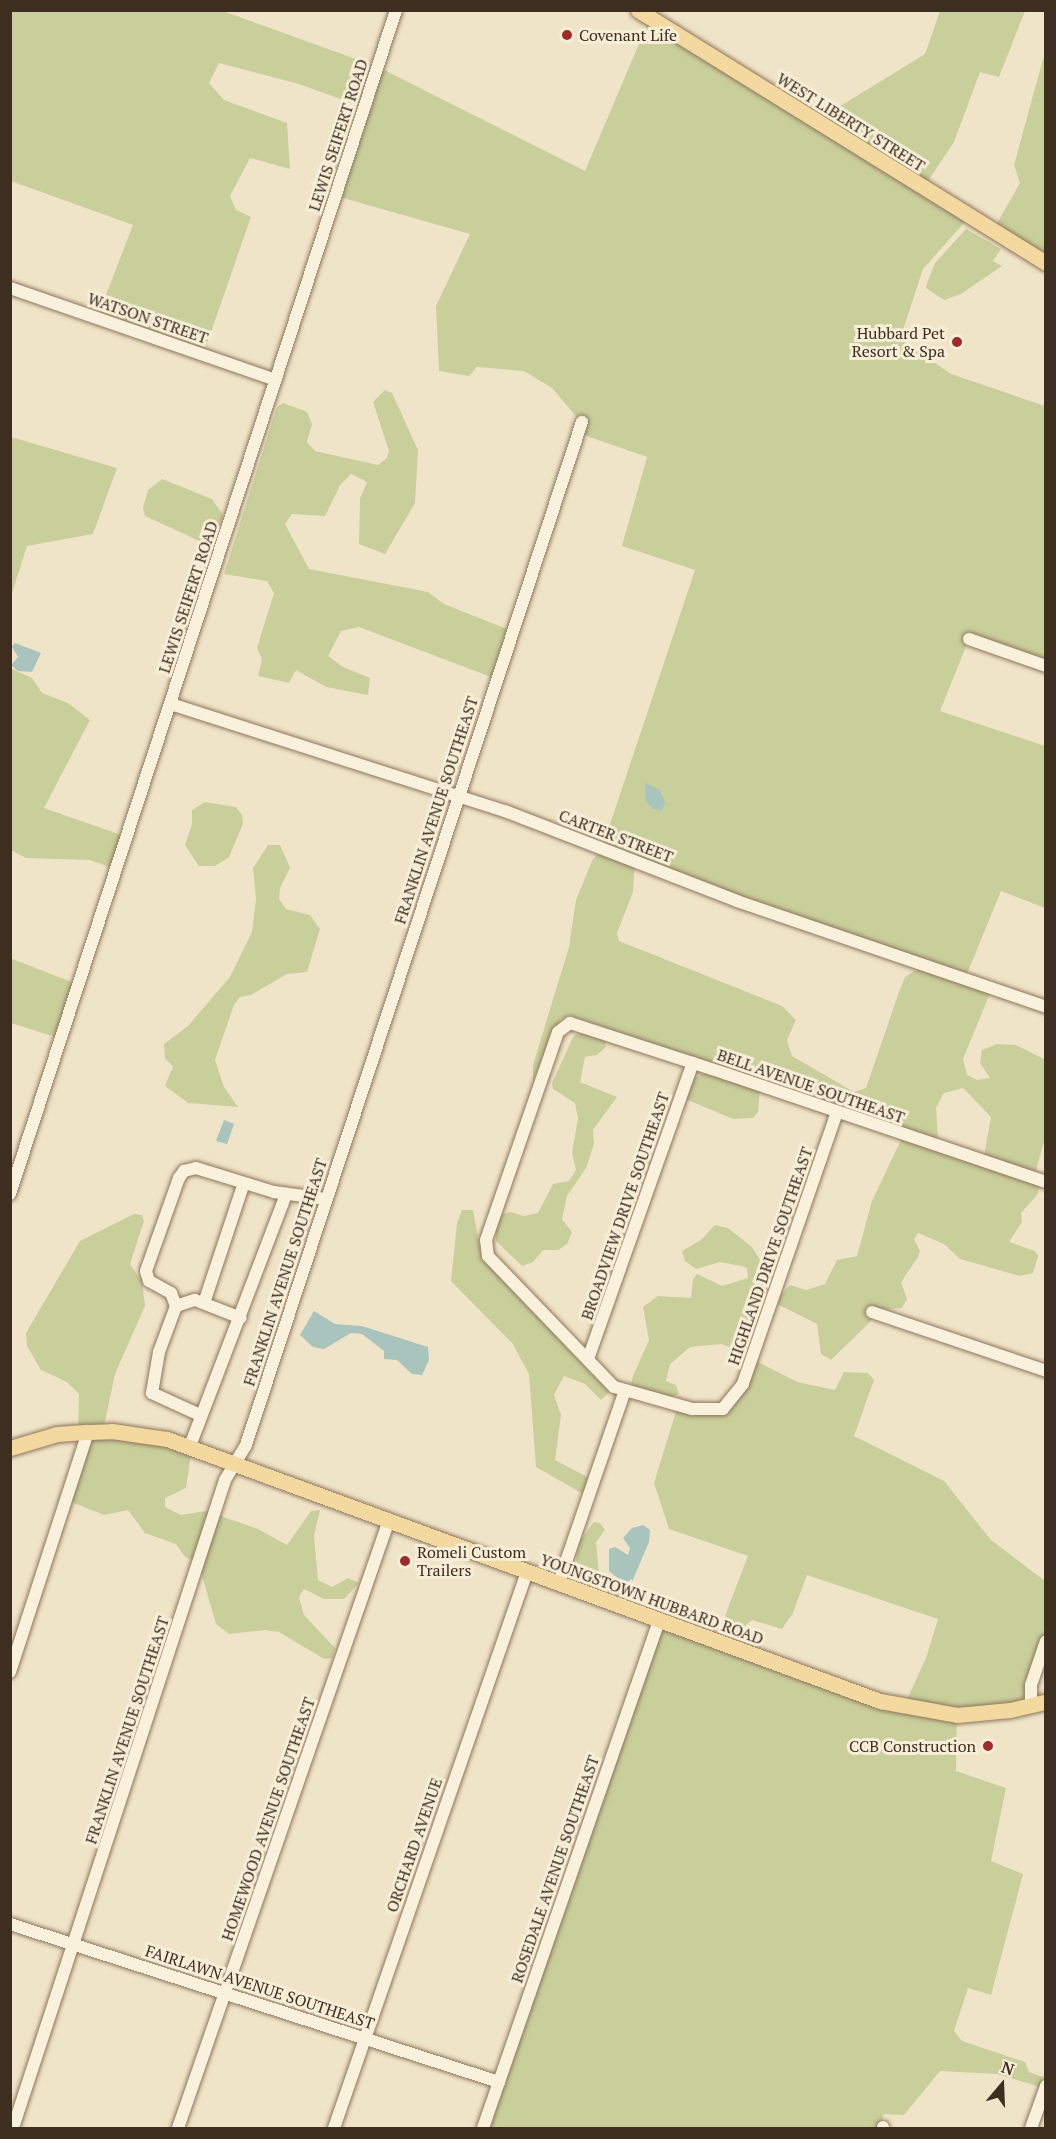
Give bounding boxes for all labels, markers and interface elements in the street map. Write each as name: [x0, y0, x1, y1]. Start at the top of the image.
place label: Covenant Life: [579, 25, 677, 45]
marker: Covenant Life: [560, 28, 574, 42]
street label: LEWIS SEIFERT ROAD: [304, 57, 372, 213]
street label: WEST LIBERTY STREET: [773, 69, 929, 175]
street label: WATSON STREET: [85, 288, 211, 348]
place label: Hubbard Pet Resort & Spa: [852, 323, 945, 361]
marker: Hubbard Pet Resort & Spa: [950, 335, 964, 349]
street label: LEWIS SEIFERT ROAD: [154, 519, 222, 675]
street label: FRANKLIN AVENUE SOUTHEAST: [390, 694, 482, 926]
street label: CARTER STREET: [556, 805, 676, 867]
street label: BELL AVENUE SOUTHEAST: [715, 1045, 907, 1127]
street label: BROADVIEW DRIVE SOUTHEAST: [577, 1090, 673, 1322]
street label: HIGHLAND DRIVE SOUTHEAST: [724, 1144, 816, 1368]
street label: FRANKLIN AVENUE SOUTHEAST: [239, 1156, 331, 1388]
place label: Romeli Custom Trailers: [417, 1542, 526, 1580]
street label: YOUNGSTOWN HUBBARD ROAD: [538, 1550, 766, 1648]
marker: Romeli Custom Trailers: [398, 1554, 412, 1568]
street label: FRANKLIN AVENUE SOUTHEAST: [81, 1614, 173, 1846]
street label: HOMEWOOD AVENUE SOUTHEAST: [217, 1695, 319, 1943]
place label: CCB Construction: [849, 1736, 976, 1756]
marker: CCB Construction: [981, 1739, 995, 1753]
street label: ROSEDALE AVENUE SOUTHEAST: [507, 1753, 603, 1985]
street label: ORCHARD AVENUE: [382, 1775, 446, 1915]
street label: FAIRLAWN AVENUE SOUTHEAST: [143, 1941, 377, 2033]
north arrow: [972, 2055, 1032, 2115]
text: N: [999, 2056, 1017, 2080]

